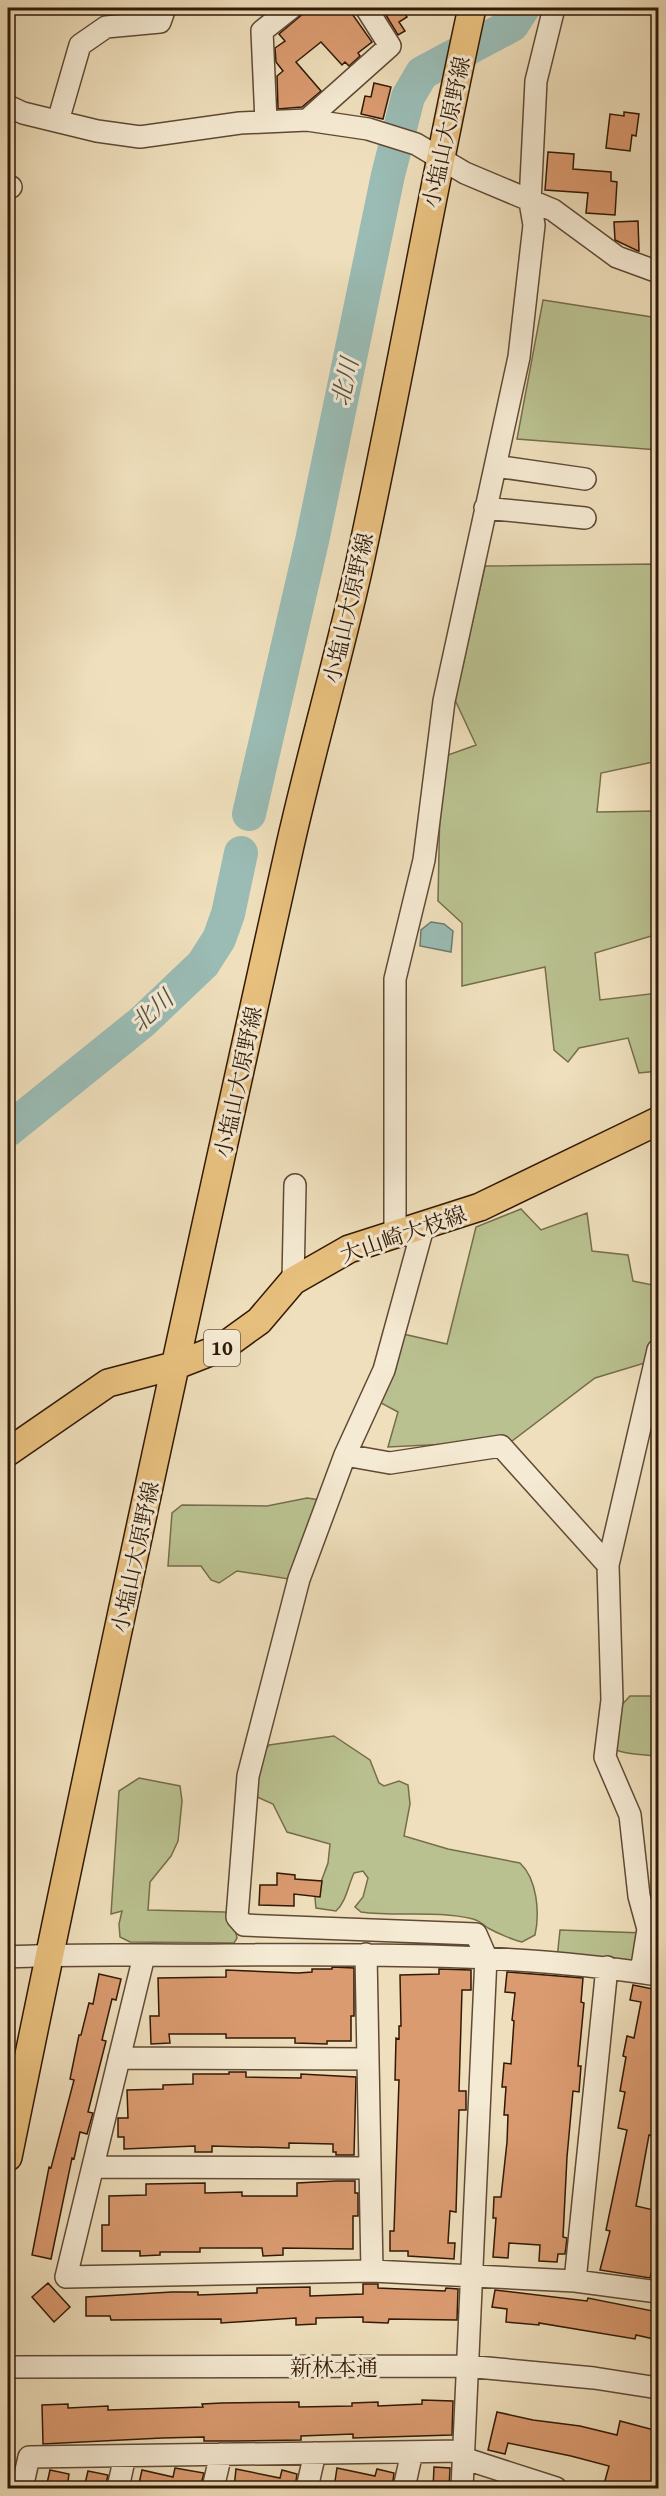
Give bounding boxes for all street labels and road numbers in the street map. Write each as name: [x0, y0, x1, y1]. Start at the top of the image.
street label: 小塩山大原野線: [414, 53, 478, 211]
street label: 小塩山大原野線: [315, 529, 381, 687]
street label: 小塩山大原野線: [206, 1003, 270, 1161]
street label: 大山崎大枝線: [335, 1197, 471, 1271]
road number: 10: [204, 1330, 240, 1366]
street label: 小塩山大原野線: [103, 1478, 167, 1636]
street label: 新林本通: [290, 2351, 378, 2383]

